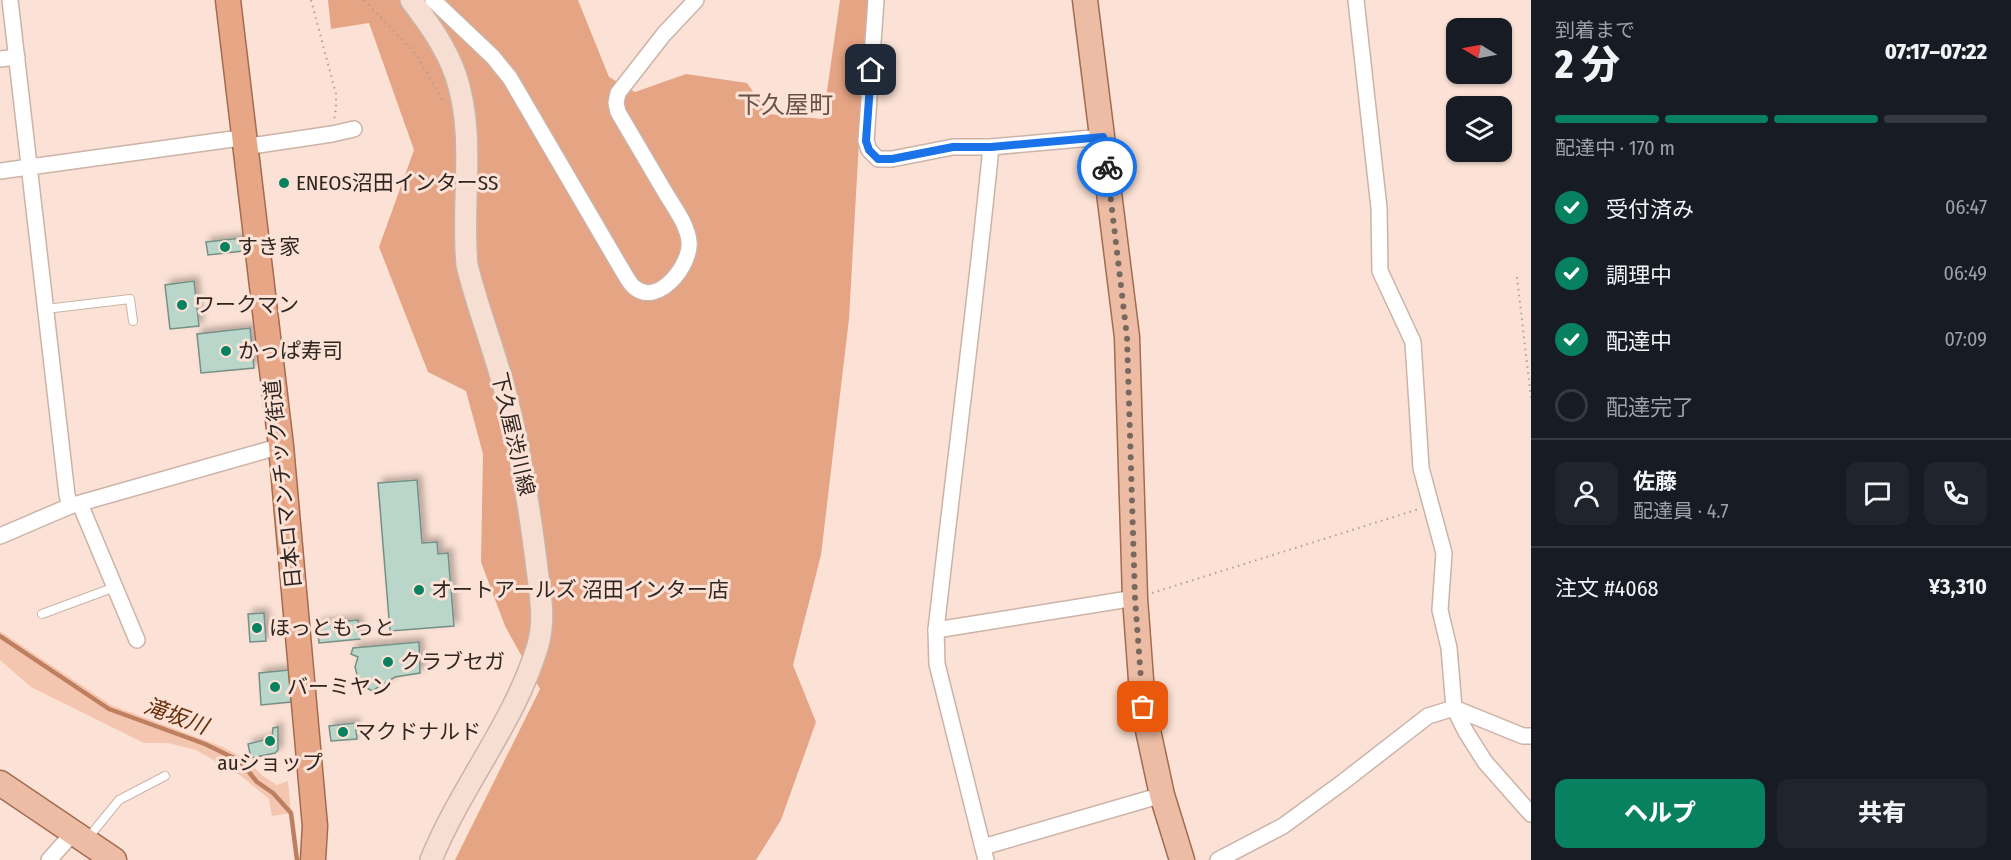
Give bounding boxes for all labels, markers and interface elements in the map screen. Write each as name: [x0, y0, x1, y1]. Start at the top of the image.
north arrow: [1446, 18, 1512, 84]
map controls: [1446, 18, 1512, 162]
text: 到着まで: [1555, 18, 1635, 42]
text: 07:17–07:22: [1885, 38, 1987, 65]
text: 2 分: [1555, 42, 1620, 88]
pin: [845, 44, 896, 95]
icon: home: [854, 53, 887, 86]
district label: 下久屋町: [737, 91, 833, 119]
button: layers: [1446, 96, 1512, 162]
text: 配達中 · 170 m: [1555, 136, 1675, 160]
courier: [1077, 137, 1137, 197]
icon: bike: [1091, 151, 1124, 184]
place label: ENEOS沼田インターSS: [296, 170, 498, 196]
marker: ENEOS沼田インターSS: [277, 176, 291, 190]
icon: check: [1555, 191, 1588, 224]
text: 06:47: [1945, 195, 1987, 219]
text: 受付済み: [1606, 196, 1694, 223]
place label: すき家: [237, 234, 300, 260]
marker: すき家: [218, 240, 232, 254]
icon: check: [1555, 257, 1588, 290]
text: 06:49: [1943, 261, 1987, 285]
text: 調理中: [1606, 262, 1672, 289]
place label: ワークマン: [194, 292, 299, 318]
marker: ワークマン: [175, 298, 189, 312]
icon: check: [1555, 323, 1588, 356]
text: 07:09: [1945, 327, 1987, 351]
text: 配達中: [1606, 328, 1672, 355]
place label: かっぱ寿司: [238, 338, 343, 364]
marker: かっぱ寿司: [219, 344, 233, 358]
street label: 下久屋渋川線: [486, 370, 540, 498]
street label: 日本ロマンチック街道: [259, 378, 307, 590]
text: 配達完了: [1606, 394, 1694, 421]
button: person: [1555, 462, 1618, 525]
button: chat: [1846, 462, 1909, 525]
button: phone: [1924, 462, 1987, 525]
text: 佐藤: [1633, 468, 1677, 495]
text: 配達員 · 4.7: [1633, 499, 1729, 523]
text: ¥3,310: [1929, 573, 1987, 600]
text: 注文 #4068: [1555, 575, 1659, 602]
place label: オートアールズ 沼田インター店: [431, 577, 729, 603]
marker: オートアールズ 沼田インター店: [412, 583, 426, 597]
place label: ほっともっと: [269, 615, 395, 641]
marker: ほっともっと: [250, 621, 264, 635]
place label: クラブセガ: [400, 649, 505, 675]
marker: クラブセガ: [381, 655, 395, 669]
place label: バーミヤン: [287, 674, 392, 700]
marker: バーミヤン: [268, 680, 282, 694]
pin: [1117, 681, 1168, 732]
icon: bag: [1126, 690, 1159, 723]
water label: 滝坂川: [140, 692, 213, 741]
place label: マクドナルド: [355, 719, 481, 745]
marker: マクドナルド: [336, 725, 350, 739]
marker: auショップ: [263, 734, 277, 748]
place label: auショップ: [217, 750, 323, 776]
button: ヘルプ: [1555, 779, 1765, 848]
button: 共有: [1777, 779, 1987, 848]

